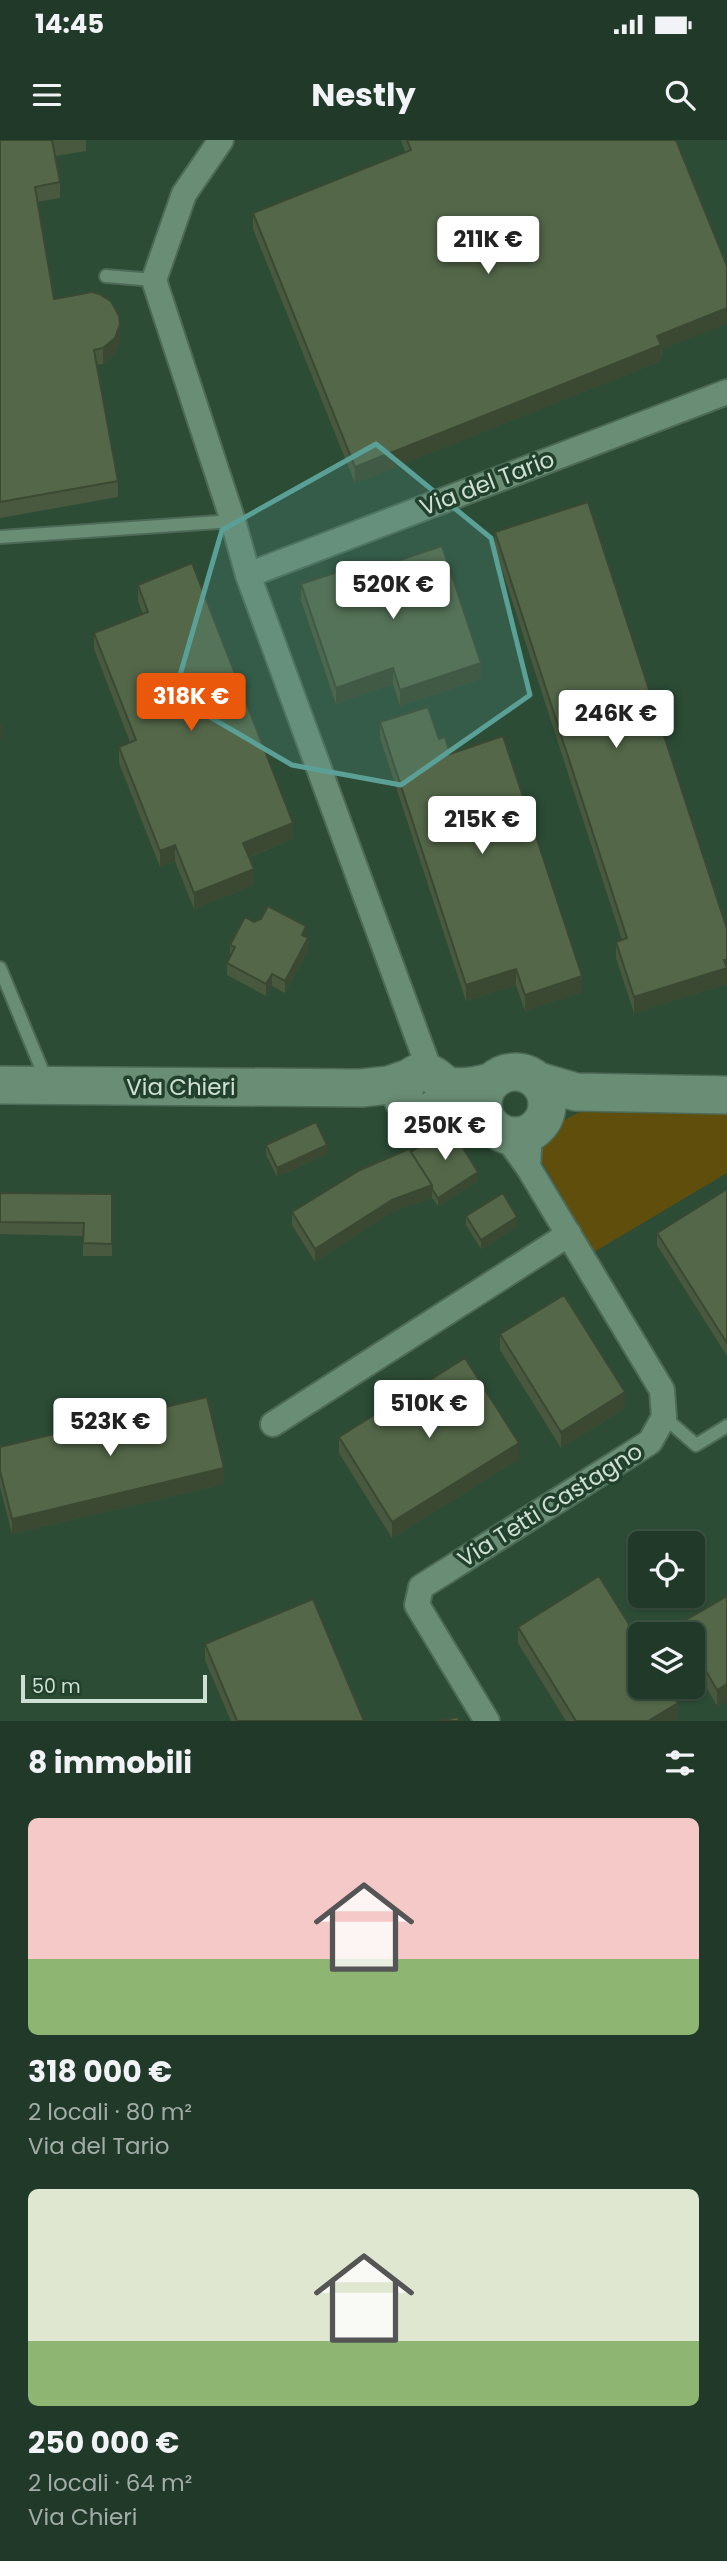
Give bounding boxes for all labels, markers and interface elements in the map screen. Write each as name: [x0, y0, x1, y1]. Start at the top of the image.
text: 14:45: [35, 6, 104, 42]
text: Nestly: [311, 72, 416, 117]
icon: menu: [28, 76, 66, 114]
icon: search: [661, 76, 699, 114]
pin: 211K €: [431, 216, 545, 276]
text: 211K €: [453, 223, 523, 255]
street label: Via del Tario: [415, 443, 559, 523]
pin: 520K €: [336, 561, 450, 621]
text: 520K €: [352, 568, 434, 600]
pin: 318K €: [134, 674, 248, 733]
text: 318K €: [153, 680, 229, 712]
pin: 246K €: [559, 690, 673, 750]
text: 246K €: [575, 697, 657, 729]
pin: 215K €: [425, 796, 539, 856]
text: 215K €: [444, 803, 520, 835]
street label: Via Chieri: [126, 1071, 236, 1103]
pin: 250K €: [388, 1102, 502, 1162]
text: 250K €: [404, 1109, 486, 1141]
pin: 510K €: [372, 1380, 486, 1440]
text: 510K €: [390, 1387, 468, 1419]
pin: 523K €: [53, 1398, 167, 1458]
text: 523K €: [69, 1405, 151, 1437]
street label: Via Tetti Castagno: [451, 1435, 649, 1575]
map controls: [628, 1531, 705, 1699]
button: locate: [628, 1531, 705, 1608]
button: layers: [628, 1622, 705, 1699]
scale bar: [21, 1672, 206, 1704]
text: 50 m: [32, 1673, 81, 1700]
text: 8 immobili: [28, 1741, 192, 1784]
icon: filters: [661, 1744, 699, 1782]
icon: home: [301, 1864, 427, 1990]
text: 318 000 €: [28, 2050, 172, 2093]
text: 2 locali · 80 m²: [28, 2096, 192, 2128]
text: Via del Tario: [28, 2130, 169, 2162]
icon: home: [301, 2235, 427, 2361]
text: 250 000 €: [28, 2421, 179, 2464]
text: 2 locali · 64 m²: [28, 2467, 192, 2499]
text: Via Chieri: [28, 2501, 138, 2533]

